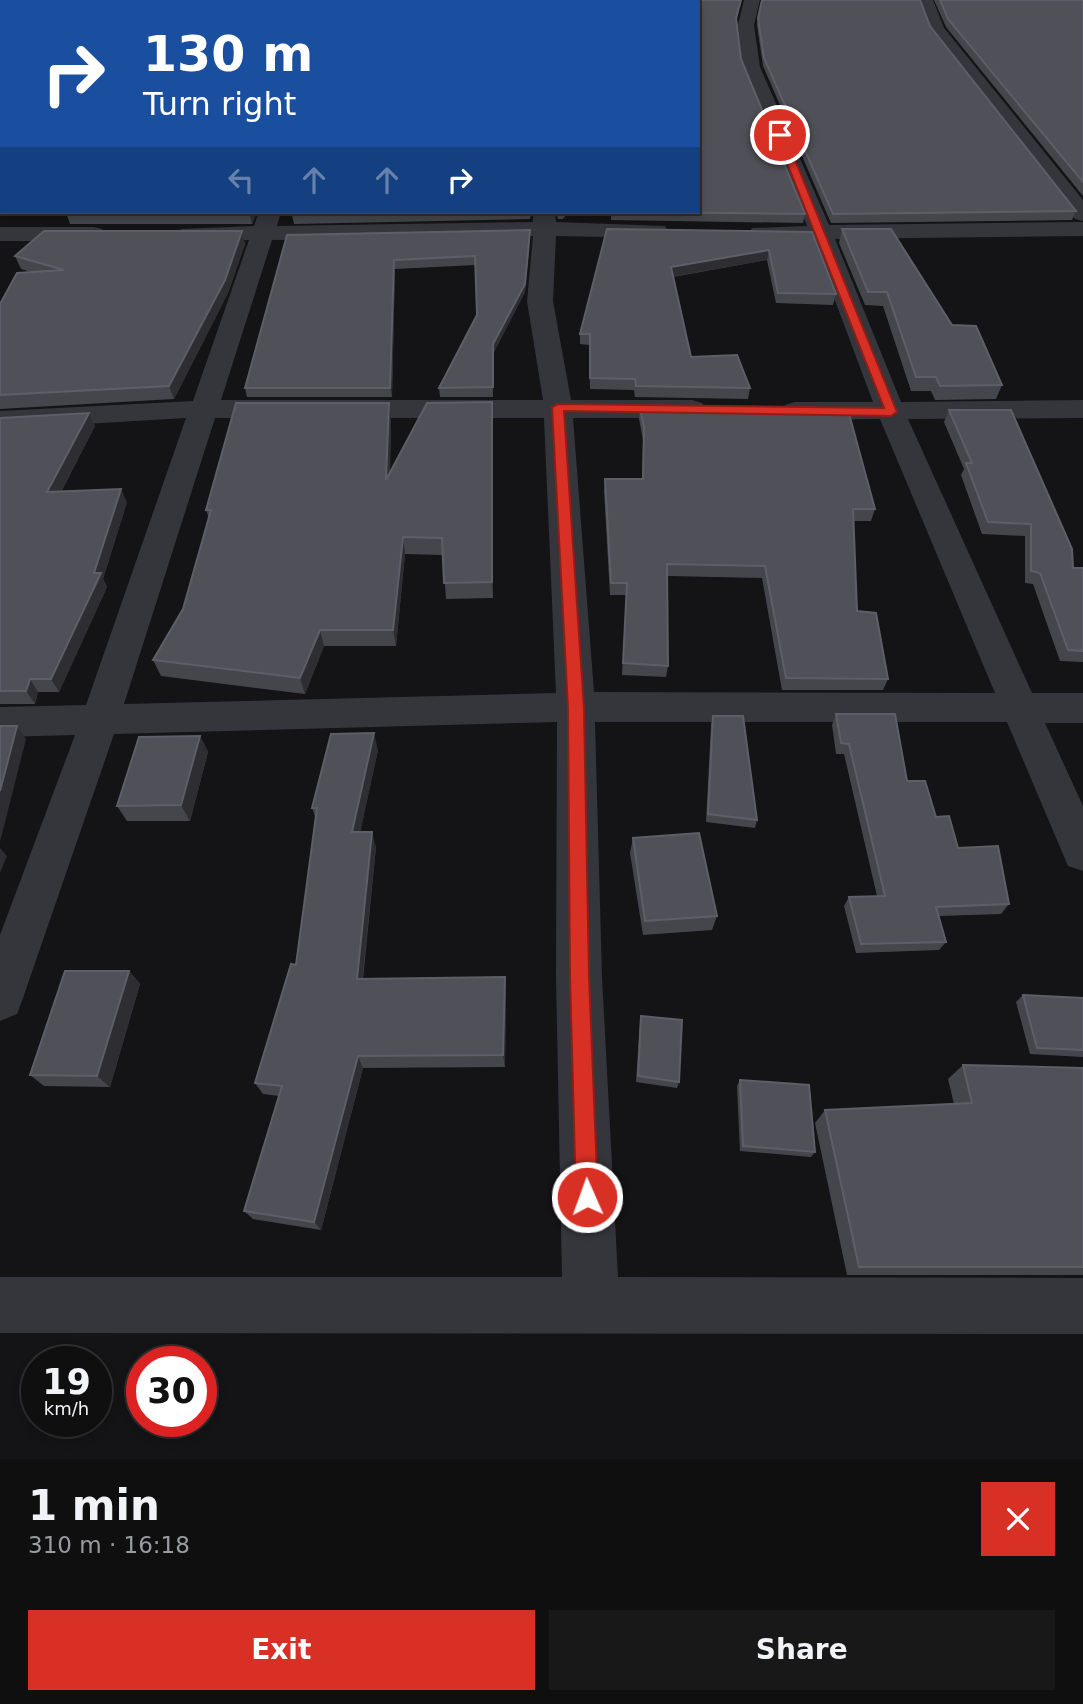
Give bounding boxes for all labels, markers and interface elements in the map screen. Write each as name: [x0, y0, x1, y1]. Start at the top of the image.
text: 130 m: [143, 26, 313, 83]
icon: right: [28, 28, 119, 119]
text: Turn right: [143, 85, 296, 123]
pin: [750, 105, 810, 165]
icon: arrive: [761, 116, 799, 154]
icon: left: [222, 161, 260, 199]
icon: ahead: [295, 161, 333, 199]
icon: ahead: [368, 161, 406, 199]
icon: right: [441, 161, 479, 199]
position arrow: [550, 1160, 624, 1234]
speed limit sign: 30: [126, 1346, 217, 1437]
text: 19: [42, 1362, 91, 1402]
text: km/h: [44, 1398, 89, 1419]
text: 1 min: [28, 1481, 160, 1530]
button: close: [981, 1482, 1055, 1556]
text: 310 m · 16:18: [28, 1532, 190, 1558]
button: Exit: [28, 1610, 535, 1690]
button: Share: [549, 1610, 1055, 1690]

